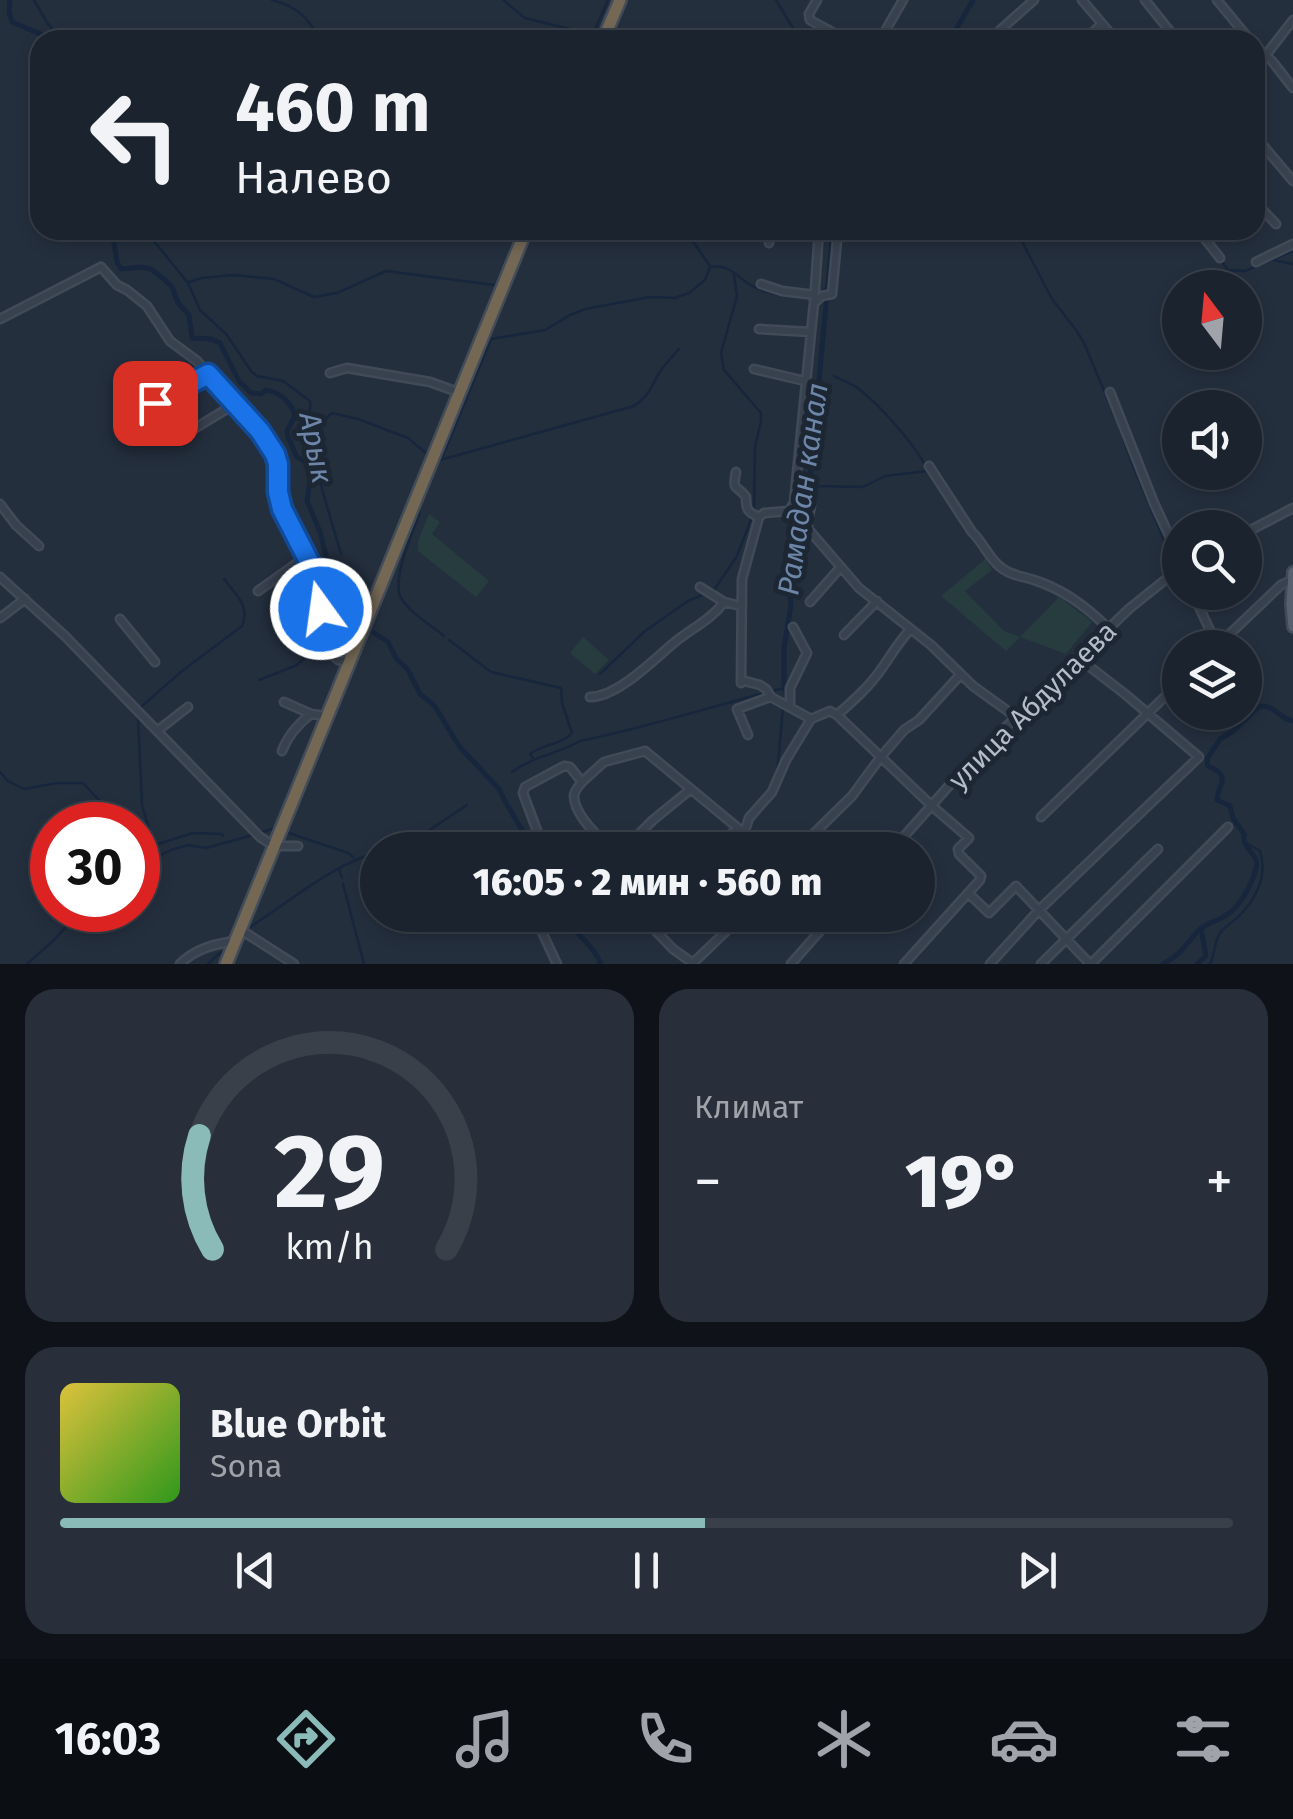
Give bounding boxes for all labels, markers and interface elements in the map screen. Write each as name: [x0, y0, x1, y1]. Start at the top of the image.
text: 460 m: [235, 66, 431, 150]
icon: left: [70, 70, 200, 200]
text: Налево: [235, 151, 392, 205]
north arrow: [1162, 270, 1262, 370]
map controls: [1162, 270, 1262, 730]
pin: [113, 361, 198, 446]
icon: arrive: [128, 376, 183, 431]
water label: Рамадан канал: [770, 380, 836, 598]
button: sound: [1162, 390, 1262, 490]
water label: Арык: [291, 408, 341, 487]
button: search: [1162, 510, 1262, 610]
position arrow: [269, 557, 373, 661]
street label: улица Абдулаева: [942, 615, 1123, 796]
button: layers: [1162, 630, 1262, 730]
speed limit sign: 30: [30, 802, 160, 932]
text: 16:05 · 2 мин · 560 m: [473, 859, 822, 905]
text: Климат: [694, 1088, 803, 1126]
text: 29: [274, 1110, 385, 1235]
text: 19°: [905, 1137, 1022, 1227]
text: −: [694, 1149, 722, 1215]
text: +: [1206, 1149, 1233, 1215]
text: km/h: [285, 1226, 374, 1268]
text: Blue Orbit: [210, 1401, 386, 1447]
text: Sona: [210, 1447, 282, 1485]
icon: previous: [228, 1543, 283, 1598]
icon: pause: [619, 1543, 674, 1598]
icon: next: [1010, 1543, 1065, 1598]
icon: directions: [271, 1704, 341, 1774]
icon: music: [450, 1704, 520, 1774]
icon: phone: [630, 1704, 700, 1774]
icon: climate: [809, 1704, 879, 1774]
icon: car: [989, 1704, 1059, 1774]
icon: filters: [1168, 1704, 1238, 1774]
text: 16:03: [55, 1712, 161, 1766]

